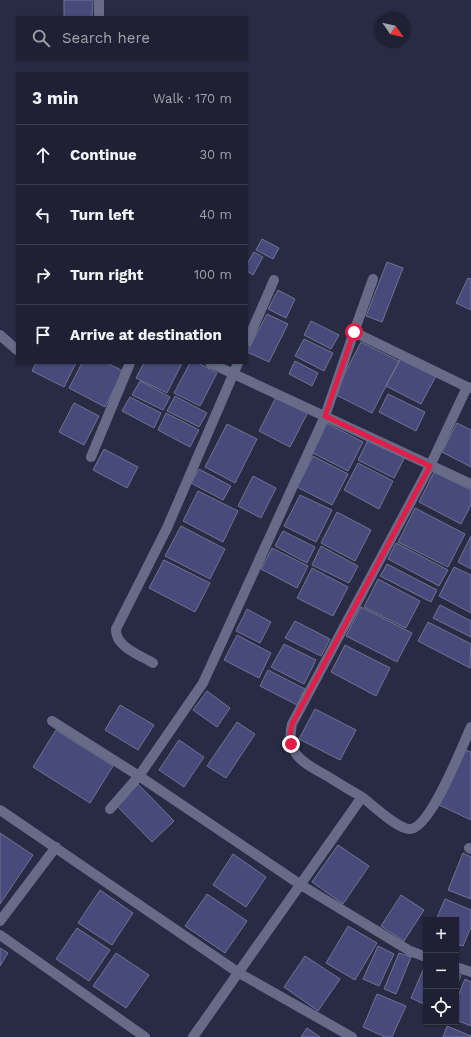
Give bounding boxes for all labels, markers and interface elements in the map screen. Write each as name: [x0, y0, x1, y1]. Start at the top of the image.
north arrow: [375, 12, 411, 48]
search box: [16, 16, 248, 60]
icon: search: [30, 27, 52, 49]
text: Search here: [62, 29, 150, 47]
text: 3 min: [32, 88, 78, 108]
text: Walk · 170 m: [153, 91, 232, 106]
icon: ahead: [32, 144, 54, 166]
text: Continue: [70, 146, 137, 164]
text: 30 m: [200, 147, 232, 162]
icon: left: [32, 204, 54, 226]
text: Turn left: [70, 206, 134, 224]
text: 40 m: [199, 207, 232, 222]
icon: right: [32, 264, 54, 286]
text: Turn right: [70, 266, 143, 284]
text: 100 m: [194, 267, 232, 282]
route start: [345, 323, 363, 341]
icon: arrive: [32, 324, 54, 346]
text: Arrive at destination: [70, 326, 222, 344]
route end: [282, 735, 300, 753]
map controls: [423, 917, 459, 1025]
button: +: [423, 917, 459, 953]
button: −: [423, 953, 459, 989]
button: locate: [423, 989, 459, 1025]

